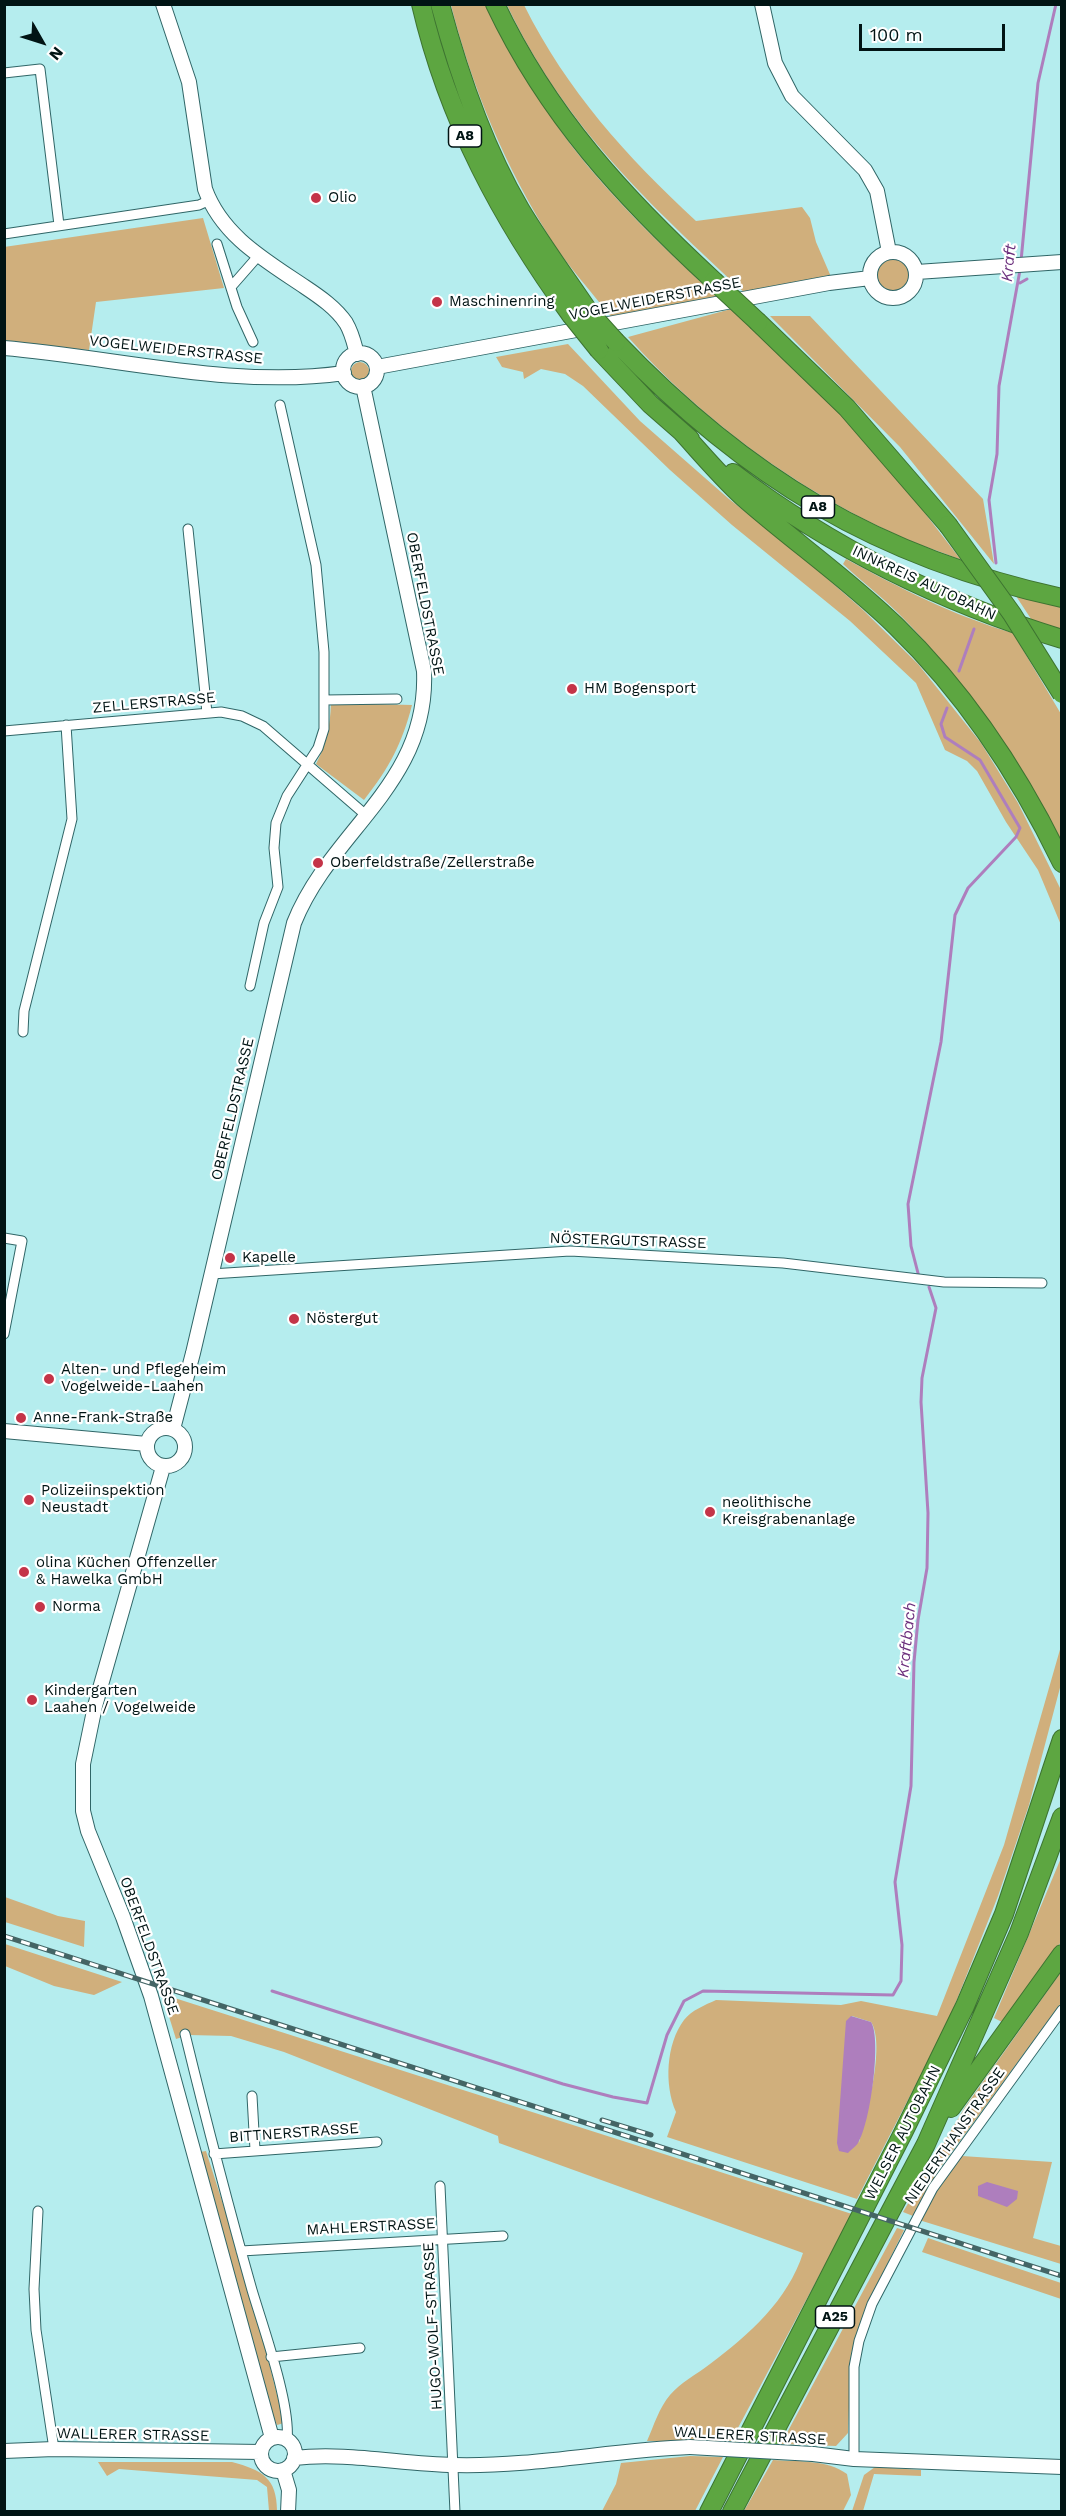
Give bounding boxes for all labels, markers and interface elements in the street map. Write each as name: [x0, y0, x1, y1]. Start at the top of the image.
north arrow: [12, 12, 72, 72]
scale bar: [862, 12, 1008, 50]
text: 100 m: [870, 24, 923, 45]
text: N: [45, 43, 67, 64]
road number: A8: [448, 125, 482, 147]
place label: Olio: [328, 189, 357, 207]
marker: Olio: [309, 191, 323, 205]
water label: Kraft: [997, 243, 1021, 283]
street label: VOGELWEIDERSTRASSE: [568, 274, 742, 324]
place label: Maschinenring: [449, 293, 554, 311]
marker: Maschinenring: [430, 295, 444, 309]
street label: VOGELWEIDERSTRASSE: [88, 332, 264, 368]
road number: A8: [802, 496, 834, 518]
street label: OBERFELDSTRASSE: [402, 531, 448, 677]
street label: INNKREIS AUTOBAHN: [849, 542, 999, 624]
place label: HM Bogensport: [584, 680, 696, 698]
marker: HM Bogensport: [565, 682, 579, 696]
street label: ZELLERSTRASSE: [92, 689, 216, 717]
place label: Oberfeldstraße/Zellerstraße: [330, 854, 535, 872]
marker: Oberfeldstraße/Zellerstraße: [311, 856, 325, 870]
street label: OBERFELDSTRASSE: [208, 1036, 258, 1182]
street label: NÖSTERGUTSTRASSE: [549, 1229, 707, 1253]
place label: Kapelle: [242, 1249, 296, 1267]
marker: Kapelle: [223, 1251, 237, 1265]
place label: Nöstergut: [306, 1310, 378, 1328]
marker: Nöstergut: [287, 1312, 301, 1326]
place label: Alten- und Pflegeheim Vogelweide-Laahen: [61, 1361, 226, 1396]
marker: Alten- und Pflegeheim Vogelweide-Laahen: [42, 1372, 56, 1386]
place label: Anne-Frank-Straße: [33, 1409, 173, 1427]
marker: Anne-Frank-Straße: [14, 1411, 28, 1425]
place label: Polizeiinspektion Neustadt: [41, 1482, 164, 1517]
marker: Polizeiinspektion Neustadt: [22, 1493, 36, 1507]
place label: neolithische Kreisgrabenanlage: [722, 1494, 855, 1529]
marker: neolithische Kreisgrabenanlage: [703, 1505, 717, 1519]
place label: olina Küchen Offenzeller & Hawelka GmbH: [36, 1554, 217, 1589]
marker: olina Küchen Offenzeller & Hawelka GmbH: [17, 1565, 31, 1579]
place label: Norma: [52, 1598, 101, 1616]
marker: Norma: [33, 1600, 47, 1614]
water label: Kraftbach: [893, 1601, 921, 1679]
place label: Kindergarten Laahen / Vogelweide: [44, 1682, 196, 1717]
marker: Kindergarten Laahen / Vogelweide: [25, 1693, 39, 1707]
street label: OBERFELDSTRASSE: [116, 1874, 182, 2018]
street label: WELSER AUTOBAHN: [861, 2063, 945, 2203]
street label: NIEDERTHANSTRASSE: [901, 2064, 1009, 2208]
street label: BITTNERSTRASSE: [229, 2119, 359, 2147]
street label: MAHLERSTRASSE: [306, 2215, 436, 2239]
street label: HUGO-WOLF-STRASSE: [420, 2242, 446, 2410]
road number: A25: [816, 2306, 854, 2328]
street label: WALLERER STRASSE: [673, 2423, 827, 2449]
street label: WALLERER STRASSE: [57, 2425, 209, 2445]

